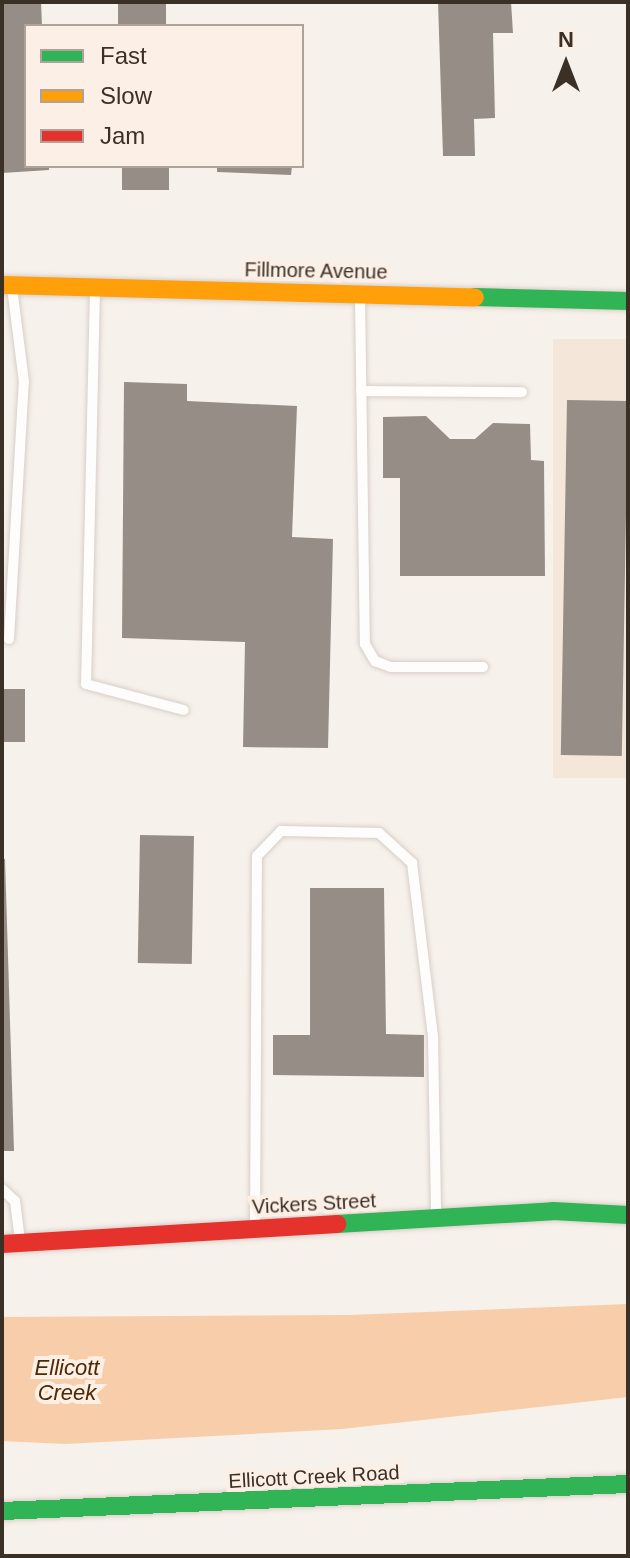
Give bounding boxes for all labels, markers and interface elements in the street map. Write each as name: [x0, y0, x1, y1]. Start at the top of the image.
legend: [24, 24, 304, 168]
north arrow: [526, 24, 606, 104]
text: N: [558, 27, 574, 52]
text: Fast: [100, 42, 147, 69]
text: Slow: [100, 82, 152, 109]
text: Jam: [100, 122, 145, 149]
street label: Fillmore Avenue: [244, 258, 388, 284]
street label: Vickers Street: [251, 1189, 377, 1219]
water label: Ellicott Creek: [35, 1354, 99, 1406]
street label: Ellicott Creek Road: [228, 1461, 400, 1493]

